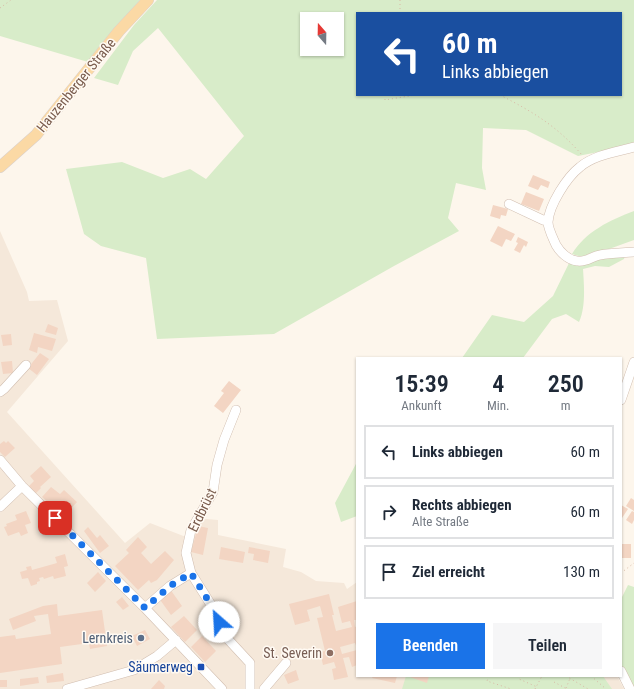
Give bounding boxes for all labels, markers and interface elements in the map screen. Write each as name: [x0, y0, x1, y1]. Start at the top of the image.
north arrow: [300, 12, 344, 56]
map controls: [300, 12, 344, 56]
text: 60 m: [442, 27, 498, 60]
icon: left: [376, 28, 428, 80]
street label: Hauzenberger Straße: [33, 35, 119, 135]
text: Links abbiegen: [442, 61, 549, 82]
text: 15:39: [394, 370, 449, 398]
text: 4: [492, 370, 504, 398]
text: 250: [548, 370, 584, 398]
text: Ankunft: [401, 398, 442, 413]
text: Min.: [487, 398, 509, 413]
text: m: [561, 398, 571, 413]
icon: left: [378, 441, 400, 463]
text: Links abbiegen: [412, 443, 503, 461]
text: 60 m: [570, 443, 600, 461]
street label: Erdbrüst: [185, 486, 219, 534]
text: Rechts abbiegen: [412, 496, 512, 514]
pin: [38, 501, 72, 535]
icon: right: [378, 501, 400, 523]
text: 60 m: [570, 503, 600, 521]
icon: arrive: [44, 507, 66, 529]
text: Alte Straße: [412, 514, 469, 529]
icon: arrive: [378, 561, 400, 583]
text: Ziel erreicht: [412, 563, 485, 581]
text: 130 m: [563, 563, 600, 581]
position arrow: [198, 601, 240, 643]
button: Beenden: [376, 623, 485, 669]
button: Teilen: [493, 623, 602, 669]
place label: Lernkreis: [82, 630, 133, 646]
marker: Lernkreis: [136, 633, 146, 643]
place label: St. Severin: [263, 645, 322, 661]
marker: St. Severin: [325, 648, 335, 658]
place label: Säumerweg: [128, 659, 193, 675]
marker: Säumerweg: [196, 662, 206, 672]

